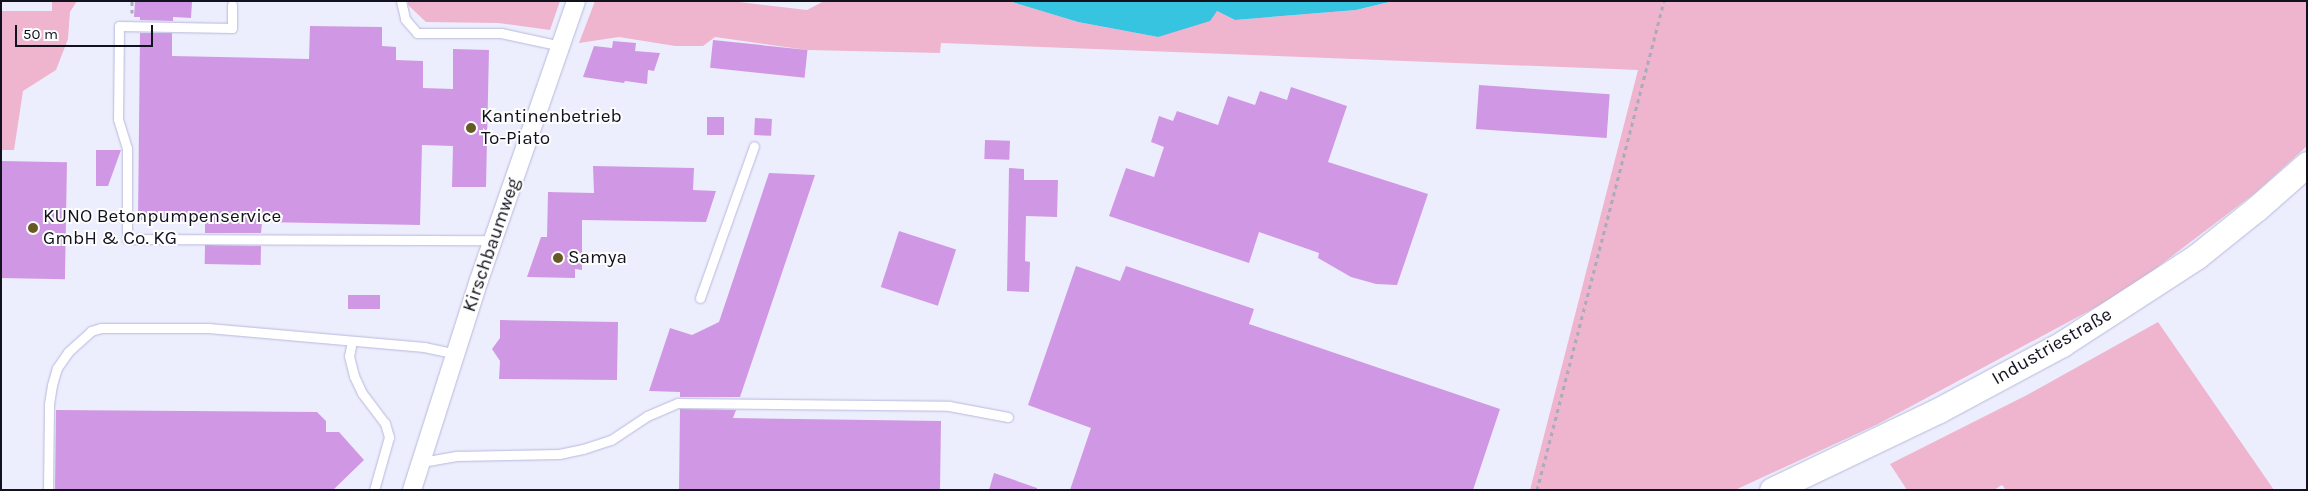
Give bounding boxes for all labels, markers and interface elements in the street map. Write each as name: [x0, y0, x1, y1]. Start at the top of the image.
scale bar: [18, 15, 155, 47]
text: 50 m: [23, 25, 58, 43]
place label: Kantinenbetrieb To-Piato: [481, 106, 622, 150]
marker: Kantinenbetrieb To-Piato: [465, 122, 477, 134]
street label: Kirschbaumweg: [458, 175, 526, 315]
place label: KUNO Betonpumpenservice GmbH & Co. KG: [43, 206, 281, 250]
marker: KUNO Betonpumpenservice GmbH & Co. KG: [27, 222, 39, 234]
place label: Samya: [568, 247, 627, 269]
marker: Samya: [552, 252, 564, 264]
street label: Industriestraße: [1988, 303, 2116, 391]

